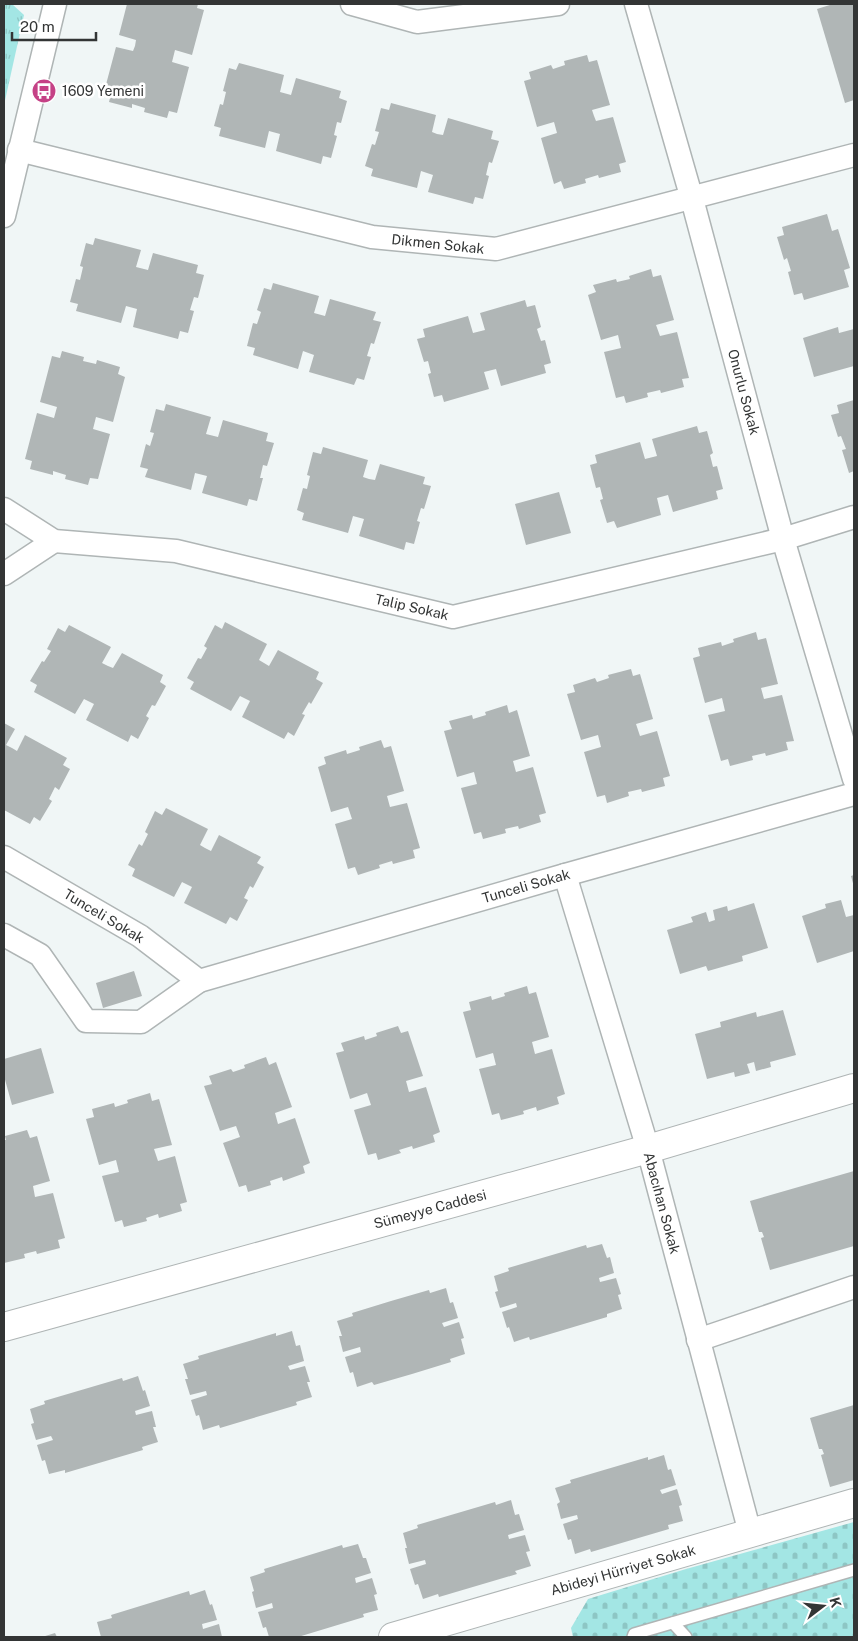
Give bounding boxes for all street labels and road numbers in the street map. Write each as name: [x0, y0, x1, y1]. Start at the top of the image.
street label: Dikmen Sokak: [391, 231, 485, 257]
street label: Onurlu Sokak: [725, 347, 763, 437]
street label: Talip Sokak: [374, 591, 451, 623]
street label: Tunceli Sokak: [480, 866, 572, 906]
street label: Tunceli Sokak: [61, 886, 147, 946]
street label: Abacıhan Sokak: [641, 1150, 683, 1256]
street label: Sümeyye Caddesi: [372, 1186, 488, 1232]
street label: Abideyi Hürriyet Sokak: [549, 1542, 697, 1598]

